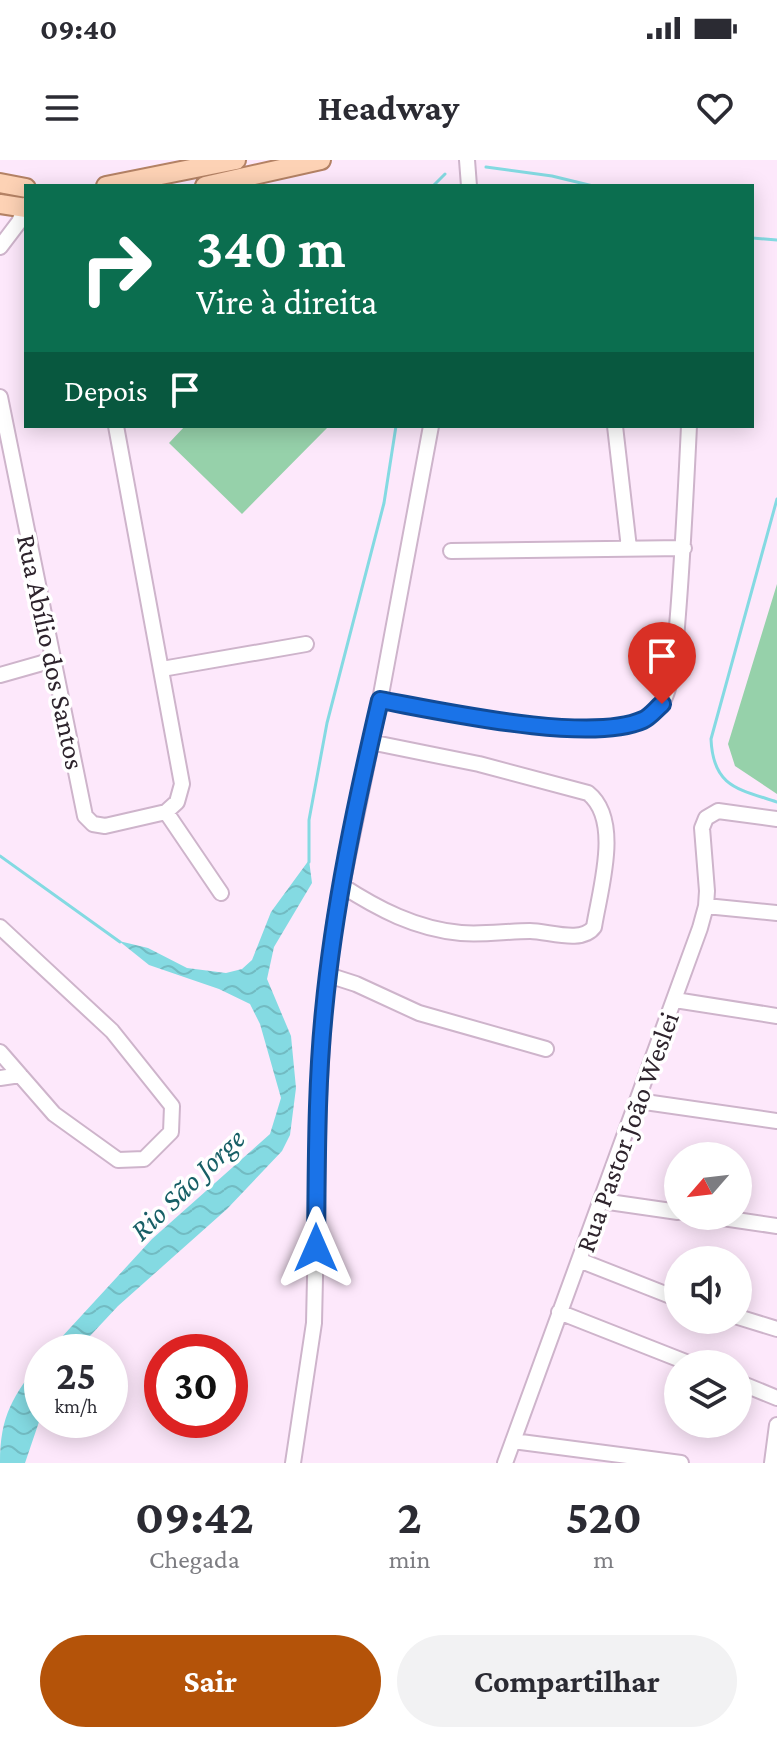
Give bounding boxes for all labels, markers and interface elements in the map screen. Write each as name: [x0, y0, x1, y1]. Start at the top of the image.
text: 09:40: [40, 12, 117, 45]
icon: menu: [40, 86, 84, 130]
icon: heart: [693, 86, 737, 130]
text: Headway: [318, 88, 459, 128]
icon: right: [64, 216, 168, 320]
text: 340 m: [196, 217, 346, 279]
text: Vire à direita: [196, 282, 377, 322]
icon: arrive: [163, 368, 207, 412]
text: Depois: [64, 374, 147, 407]
street label: Rua Abílio dos Santos: [11, 532, 91, 772]
pin: [628, 622, 696, 704]
icon: arrive: [640, 634, 684, 678]
street label: Rua Pastor João Weslei: [569, 1008, 685, 1256]
water label: Rio São Jorge: [123, 1121, 252, 1247]
north arrow: [664, 1142, 752, 1230]
map controls: [664, 1142, 752, 1438]
position arrow: [274, 1206, 358, 1290]
button: sound: [664, 1246, 752, 1334]
speed limit sign: 30: [144, 1334, 248, 1438]
button: layers: [664, 1350, 752, 1438]
text: 25: [56, 1353, 96, 1398]
text: km/h: [54, 1395, 98, 1417]
text: 09:42: [135, 1490, 254, 1543]
text: 2: [397, 1490, 422, 1543]
text: 520: [565, 1490, 642, 1543]
text: Chegada: [149, 1545, 240, 1574]
text: min: [389, 1545, 430, 1574]
text: m: [593, 1545, 614, 1574]
button: Sair: [40, 1635, 381, 1727]
button: Compartilhar: [397, 1635, 737, 1727]

